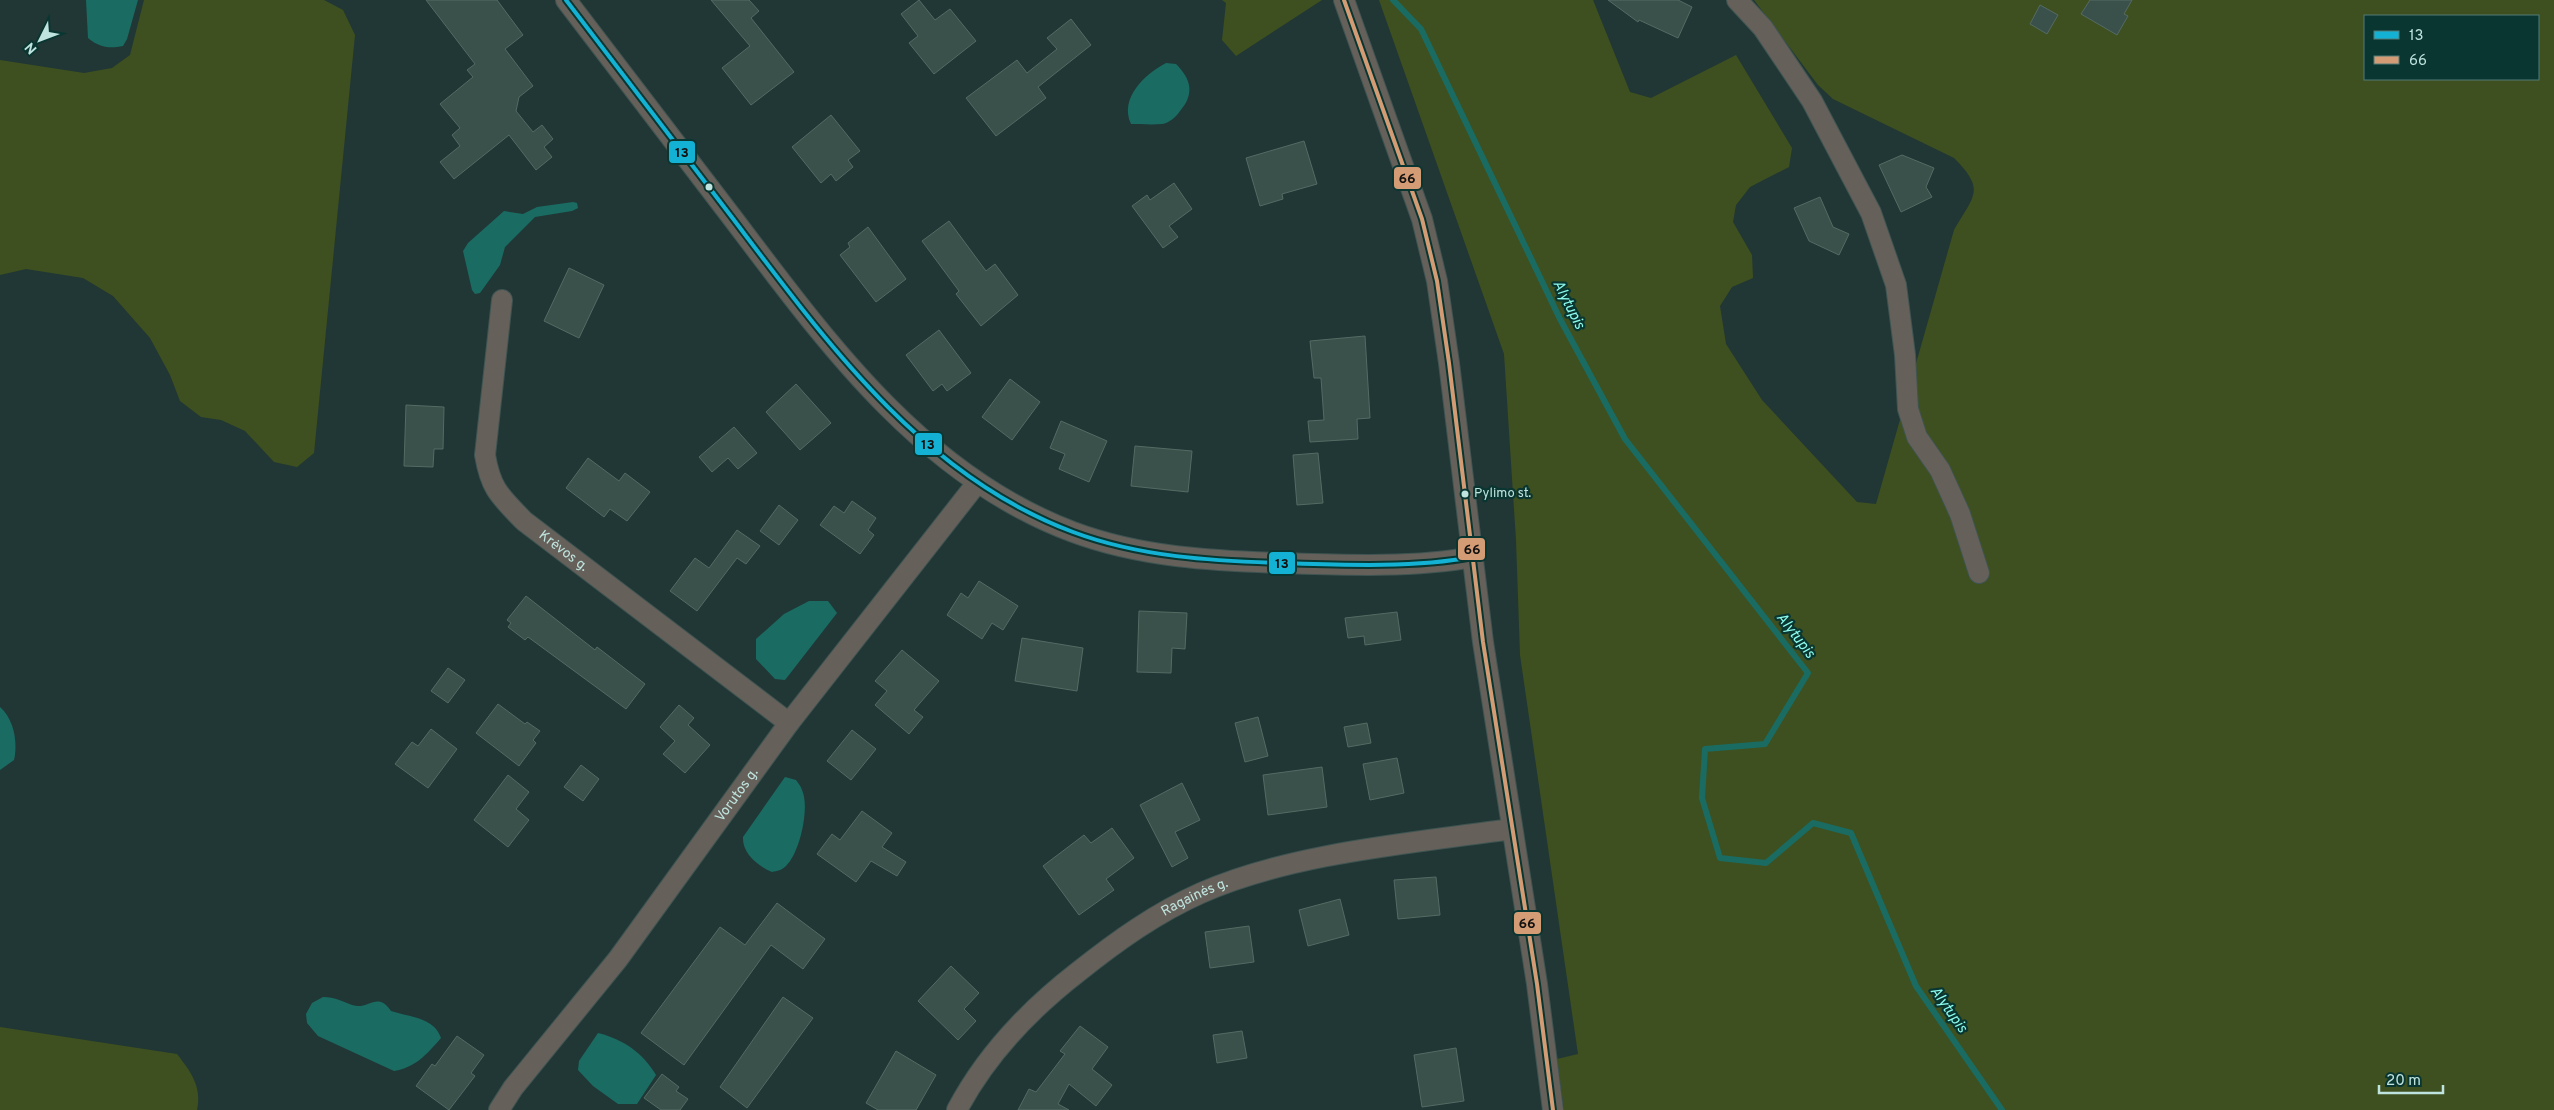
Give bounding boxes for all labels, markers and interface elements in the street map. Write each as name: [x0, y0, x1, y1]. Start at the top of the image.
north arrow: [15, 15, 65, 65]
legend: [2364, 15, 2539, 80]
text: 13: [2409, 27, 2424, 46]
text: N: [22, 38, 41, 57]
text: 66: [2409, 52, 2427, 71]
line badge: 13: [668, 140, 696, 164]
text: 13: [675, 145, 689, 162]
line badge: 66: [1393, 166, 1422, 190]
text: 66: [1398, 171, 1416, 188]
unlabelled marker: [704, 182, 714, 192]
water label: Alytupis: [1548, 277, 1589, 333]
line badge: 13: [914, 432, 943, 456]
text: 13: [921, 437, 935, 454]
place label: Pylimo st.: [1474, 486, 1531, 502]
marker: Pylimo st.: [1460, 489, 1470, 499]
street label: Krėvos g.: [535, 527, 591, 575]
line badge: 66: [1457, 537, 1486, 561]
text: 66: [1463, 542, 1481, 559]
line badge: 13: [1268, 551, 1296, 575]
text: 13: [1275, 556, 1289, 573]
water label: Alytupis: [1771, 609, 1819, 663]
street label: Vorutos g.: [712, 765, 762, 825]
street label: Ragainės g.: [1158, 874, 1230, 920]
line badge: 66: [1513, 911, 1542, 935]
text: 66: [1518, 916, 1536, 933]
water label: Alytupis: [1925, 983, 1971, 1037]
scale bar: [2379, 1062, 2443, 1094]
text: 20 m: [2386, 1072, 2421, 1091]

